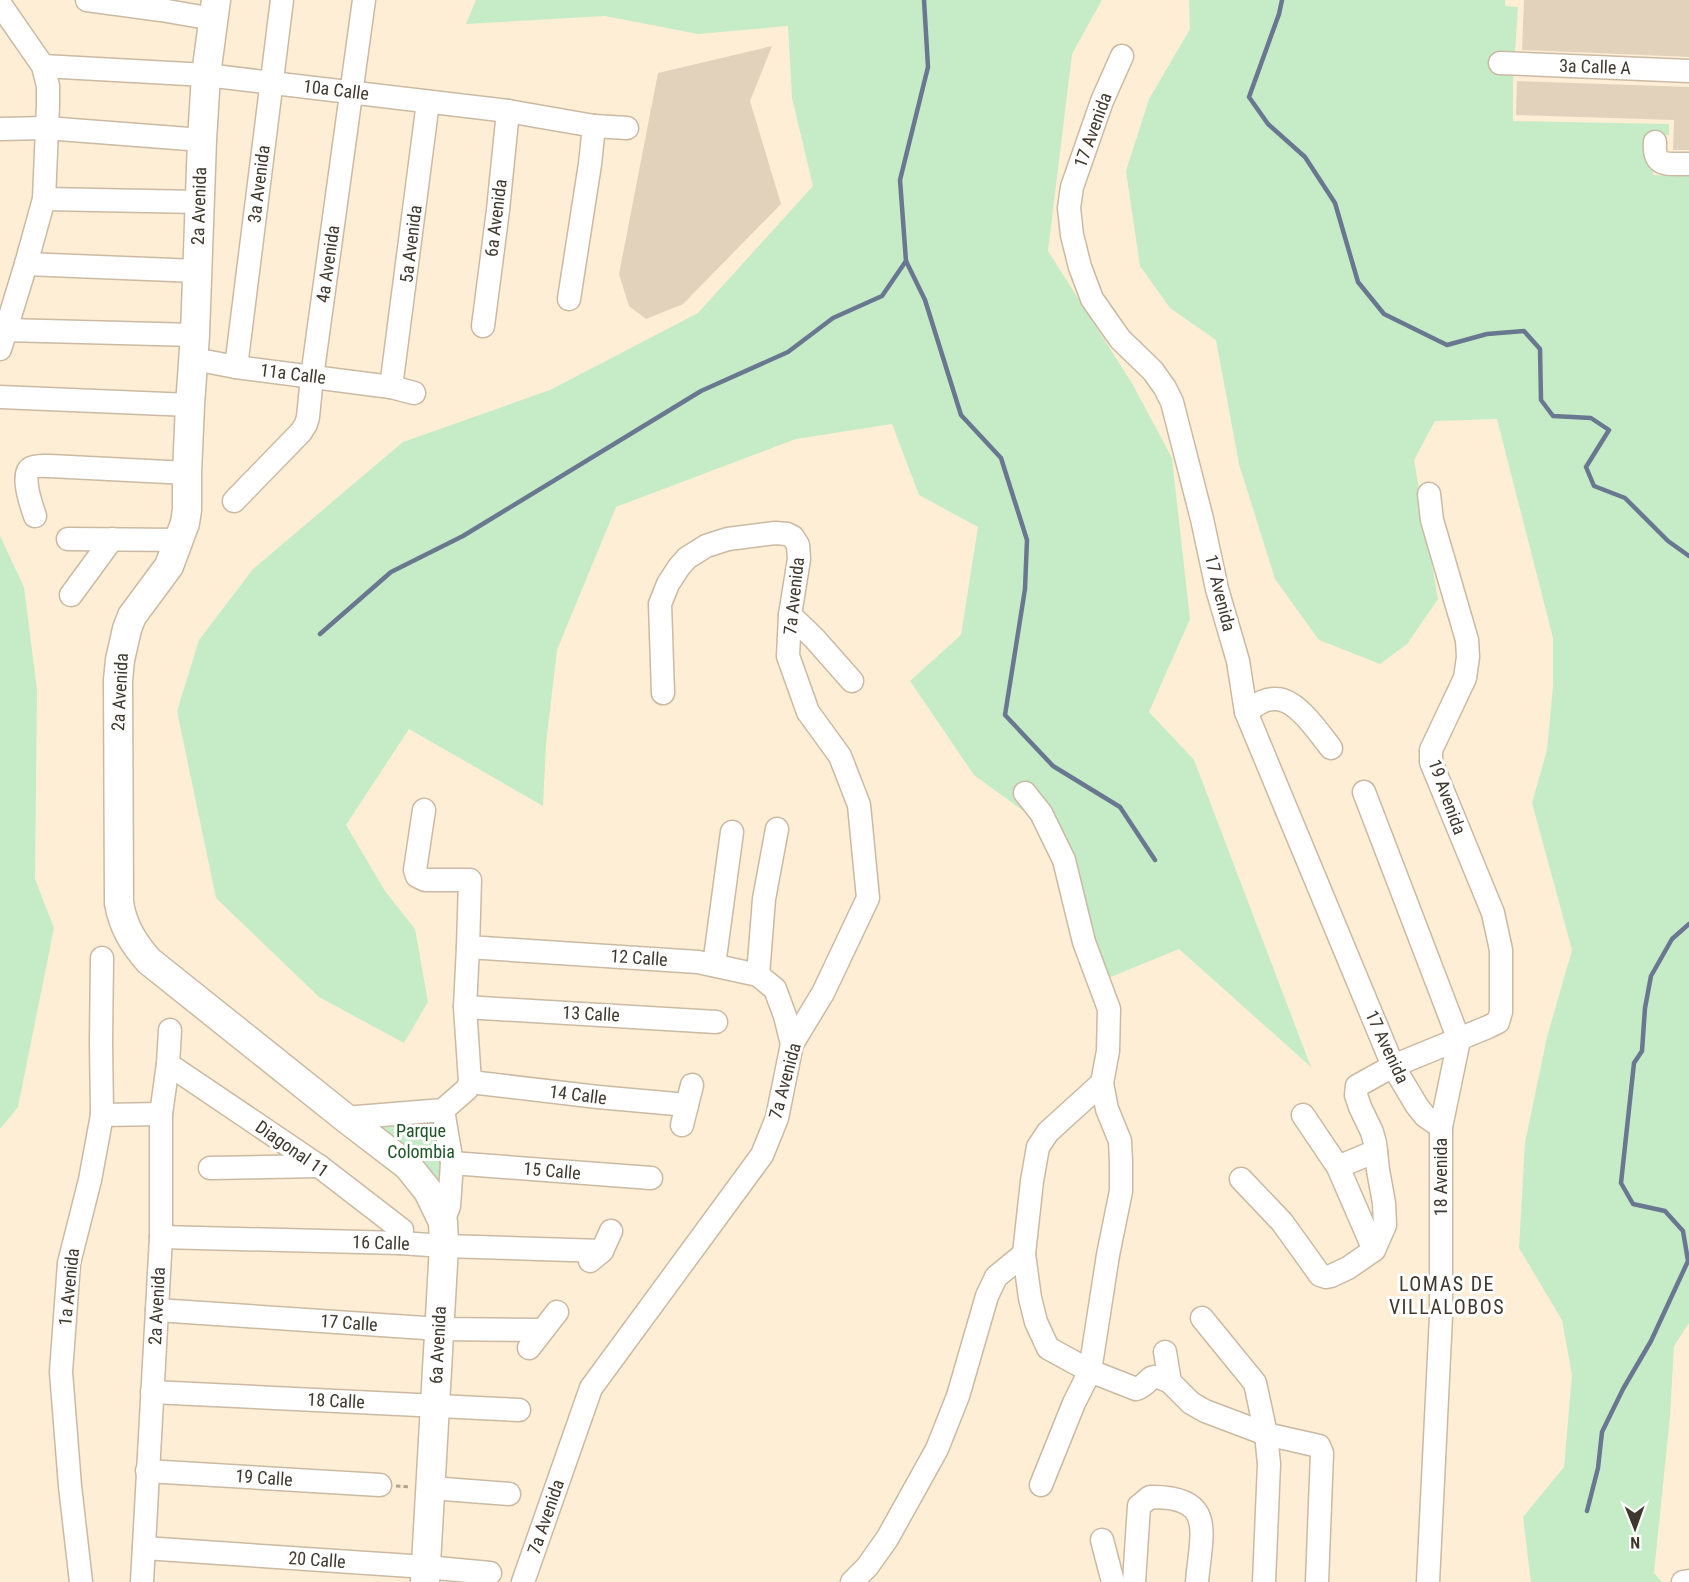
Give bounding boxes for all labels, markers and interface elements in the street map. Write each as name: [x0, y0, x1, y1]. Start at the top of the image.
street label: 3a Calle A: [1559, 55, 1632, 78]
street label: 10a Calle: [302, 75, 370, 104]
street label: 17 Avenida: [1069, 89, 1116, 170]
street label: 3a Avenida: [243, 144, 274, 224]
street label: 2a Avenida: [187, 167, 210, 245]
street label: 6a Avenida: [480, 178, 511, 258]
street label: 5a Avenida: [395, 204, 426, 284]
street label: 4a Avenida: [312, 224, 343, 304]
street label: 11a Calle: [259, 359, 327, 388]
street label: 17 Avenida: [1201, 552, 1240, 633]
street label: 7a Avenida: [779, 556, 808, 636]
street label: 2a Avenida: [107, 652, 132, 731]
street label: 19 Avenida: [1424, 756, 1471, 837]
street label: 12 Calle: [610, 945, 668, 970]
street label: 13 Calle: [562, 1002, 620, 1025]
street label: 17 Avenida: [1361, 1007, 1414, 1087]
street label: 7a Avenida: [764, 1040, 805, 1121]
street label: 14 Calle: [548, 1081, 608, 1108]
street label: Diagonal 11: [252, 1116, 333, 1181]
park label: Parque Colombia: [387, 1120, 455, 1162]
street label: 18 Avenida: [1430, 1138, 1451, 1216]
street label: 15 Calle: [523, 1158, 582, 1183]
street label: 16 Calle: [352, 1231, 410, 1254]
street label: 1a Avenida: [54, 1247, 83, 1327]
street label: 2a Avenida: [144, 1266, 169, 1345]
district label: LOMAS DE VILLALOBOS: [1389, 1272, 1505, 1319]
street label: 6a Avenida: [425, 1305, 450, 1384]
street label: 17 Calle: [320, 1310, 378, 1335]
street label: 18 Calle: [307, 1389, 365, 1412]
street label: 19 Calle: [235, 1465, 293, 1490]
street label: 7a Avenida: [523, 1477, 568, 1557]
north arrow: [1605, 1498, 1665, 1558]
text: N: [1630, 1533, 1640, 1552]
street label: 20 Calle: [288, 1547, 346, 1572]

